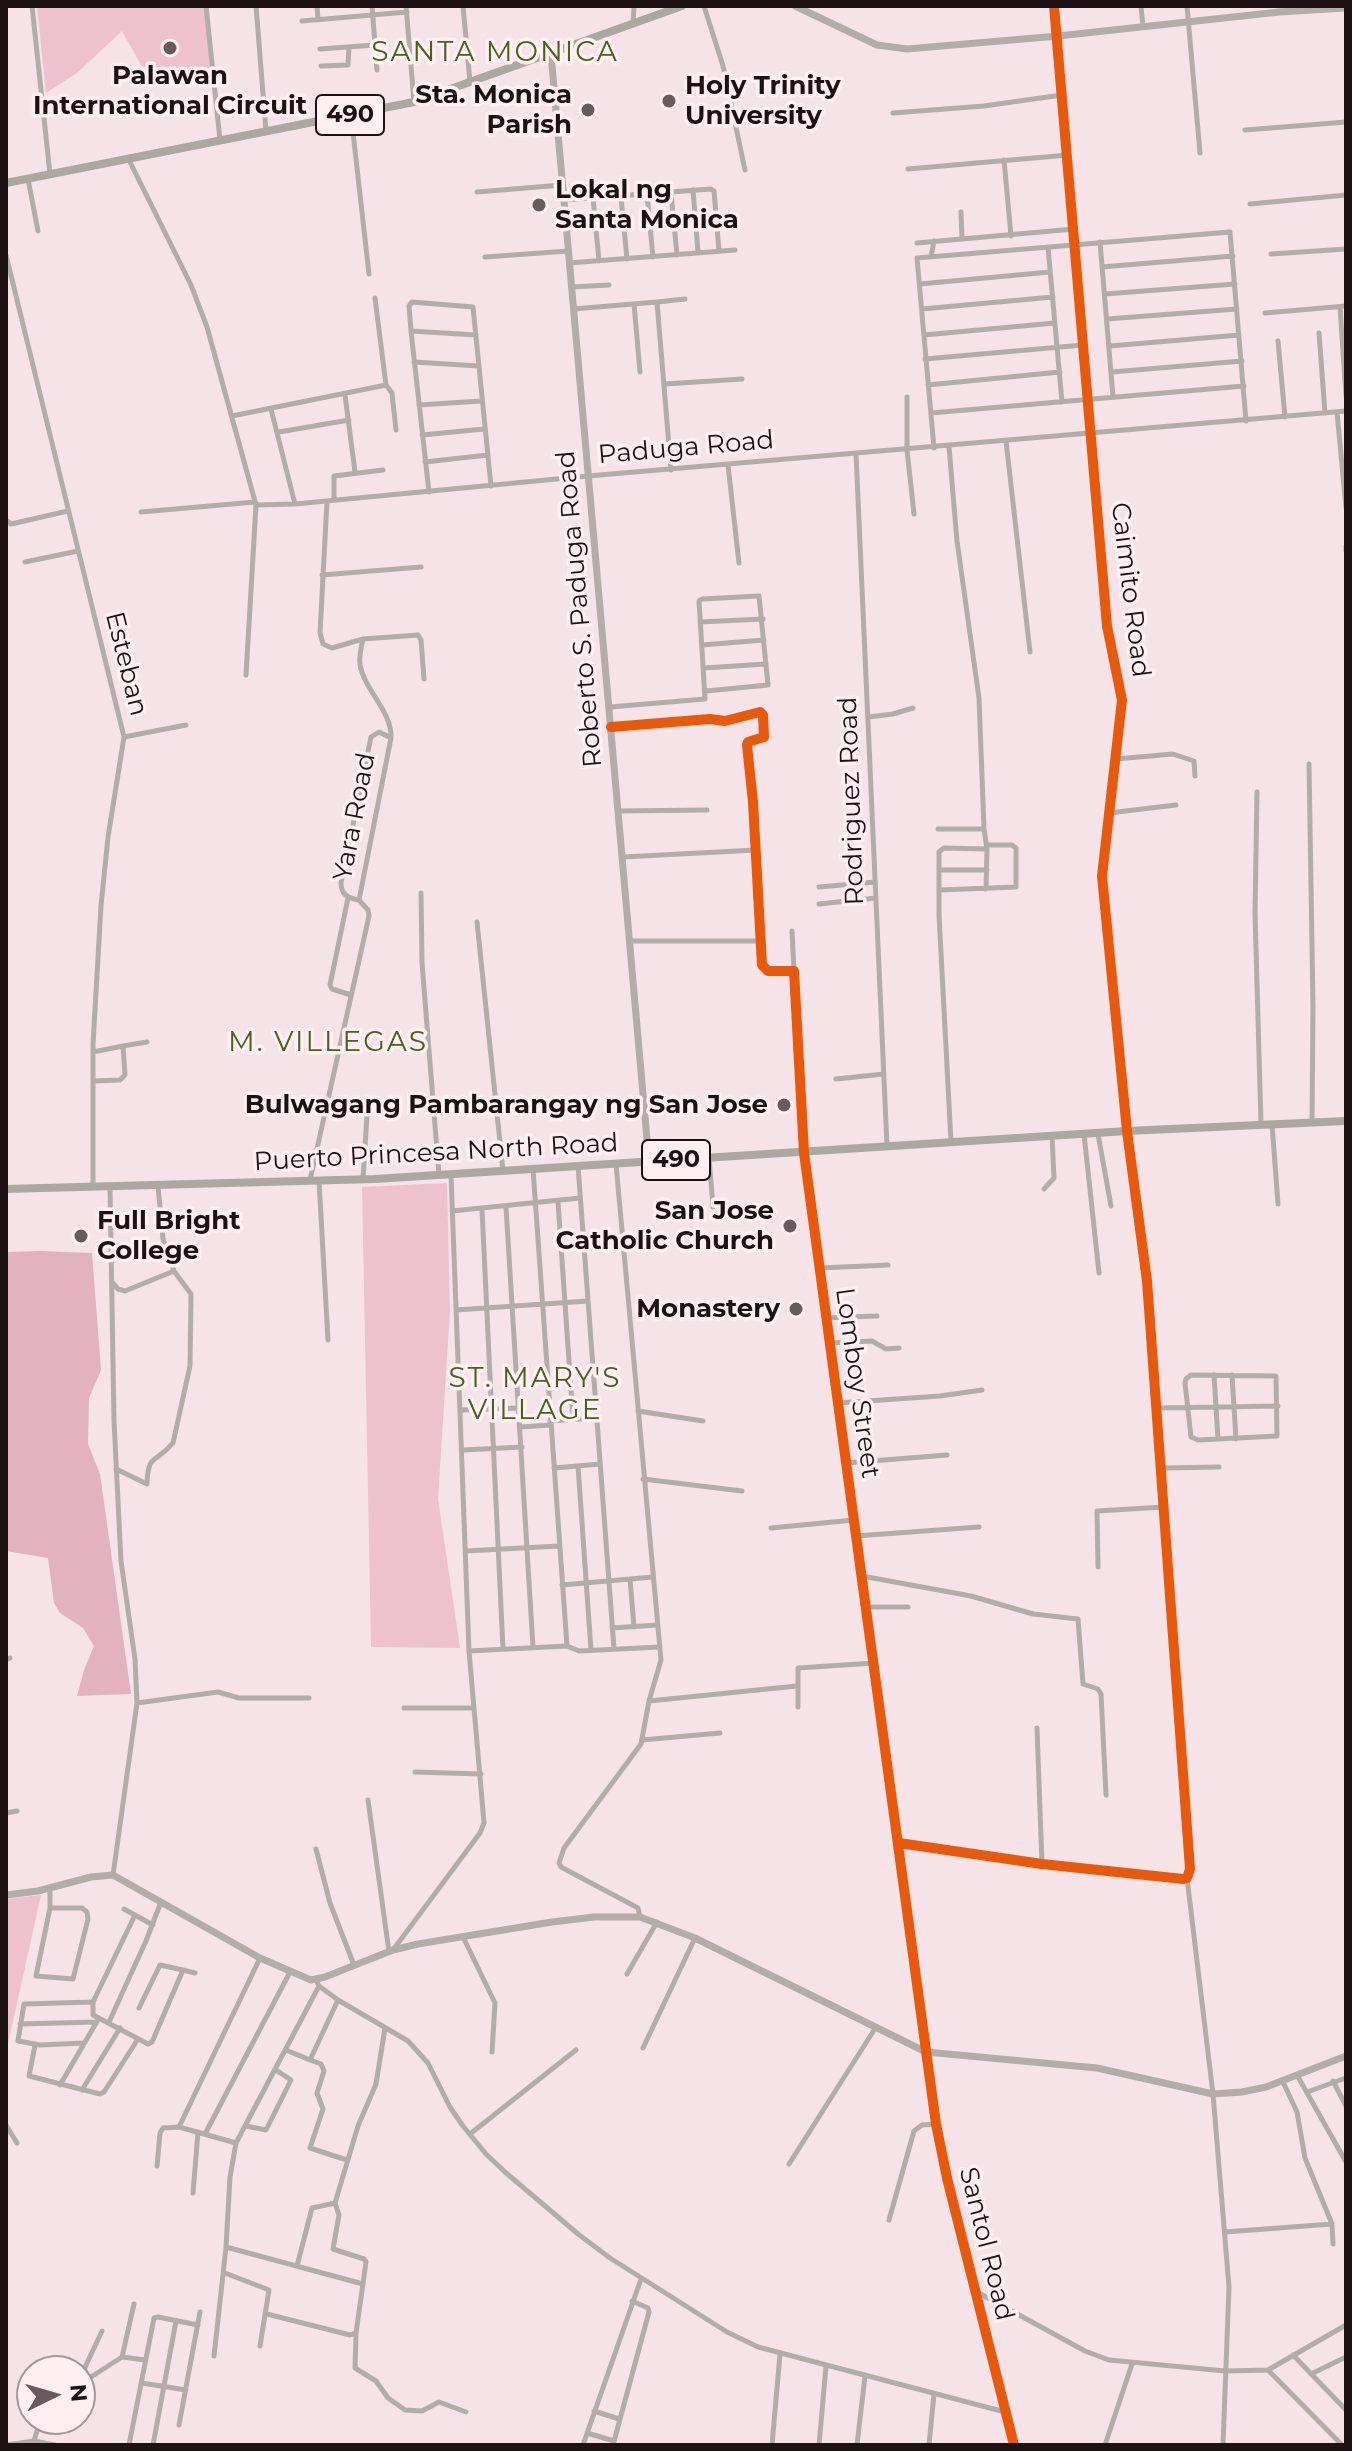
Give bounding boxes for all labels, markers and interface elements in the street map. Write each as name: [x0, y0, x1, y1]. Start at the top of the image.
district label: SANTA MONICA: [371, 36, 619, 70]
marker: Palawan International Circuit: [161, 39, 179, 57]
place label: Palawan International Circuit: [33, 60, 307, 122]
place label: Holy Trinity University: [685, 70, 840, 132]
place label: Sta. Monica Parish: [415, 79, 572, 140]
marker: Holy Trinity University: [660, 92, 678, 110]
road number: 490: [316, 95, 384, 135]
marker: Sta. Monica Parish: [579, 101, 597, 119]
place label: Lokal ng Santa Monica: [555, 174, 739, 236]
marker: Lokal ng Santa Monica: [530, 196, 548, 214]
street label: Paduga Road: [597, 425, 775, 471]
street label: Roberto S. Paduga Road: [551, 449, 609, 769]
street label: Caimito Road: [1104, 501, 1156, 679]
street label: Esteban: [98, 609, 154, 719]
street label: Rodriguez Road: [833, 696, 871, 906]
street label: Yara Road: [327, 750, 383, 884]
district label: M. VILLEGAS: [228, 1026, 428, 1060]
place label: Bulwagang Pambarangay ng San Jose: [245, 1089, 768, 1121]
marker: Bulwagang Pambarangay ng San Jose: [775, 1096, 793, 1114]
street label: Puerto Princesa North Road: [253, 1128, 619, 1178]
road number: 490: [642, 1140, 710, 1180]
place label: San Jose Catholic Church: [556, 1195, 774, 1256]
place label: Full Bright College: [97, 1205, 240, 1266]
marker: San Jose Catholic Church: [781, 1217, 799, 1235]
marker: Full Bright College: [72, 1227, 90, 1245]
street label: Lomboy Street: [828, 1286, 886, 1480]
place label: Monastery: [636, 1293, 780, 1325]
marker: Monastery: [787, 1300, 805, 1318]
district label: ST. MARY'S VILLAGE: [449, 1362, 621, 1428]
street label: Santol Road: [952, 2164, 1020, 2324]
north arrow: [16, 2355, 96, 2435]
text: N: [64, 2383, 93, 2403]

